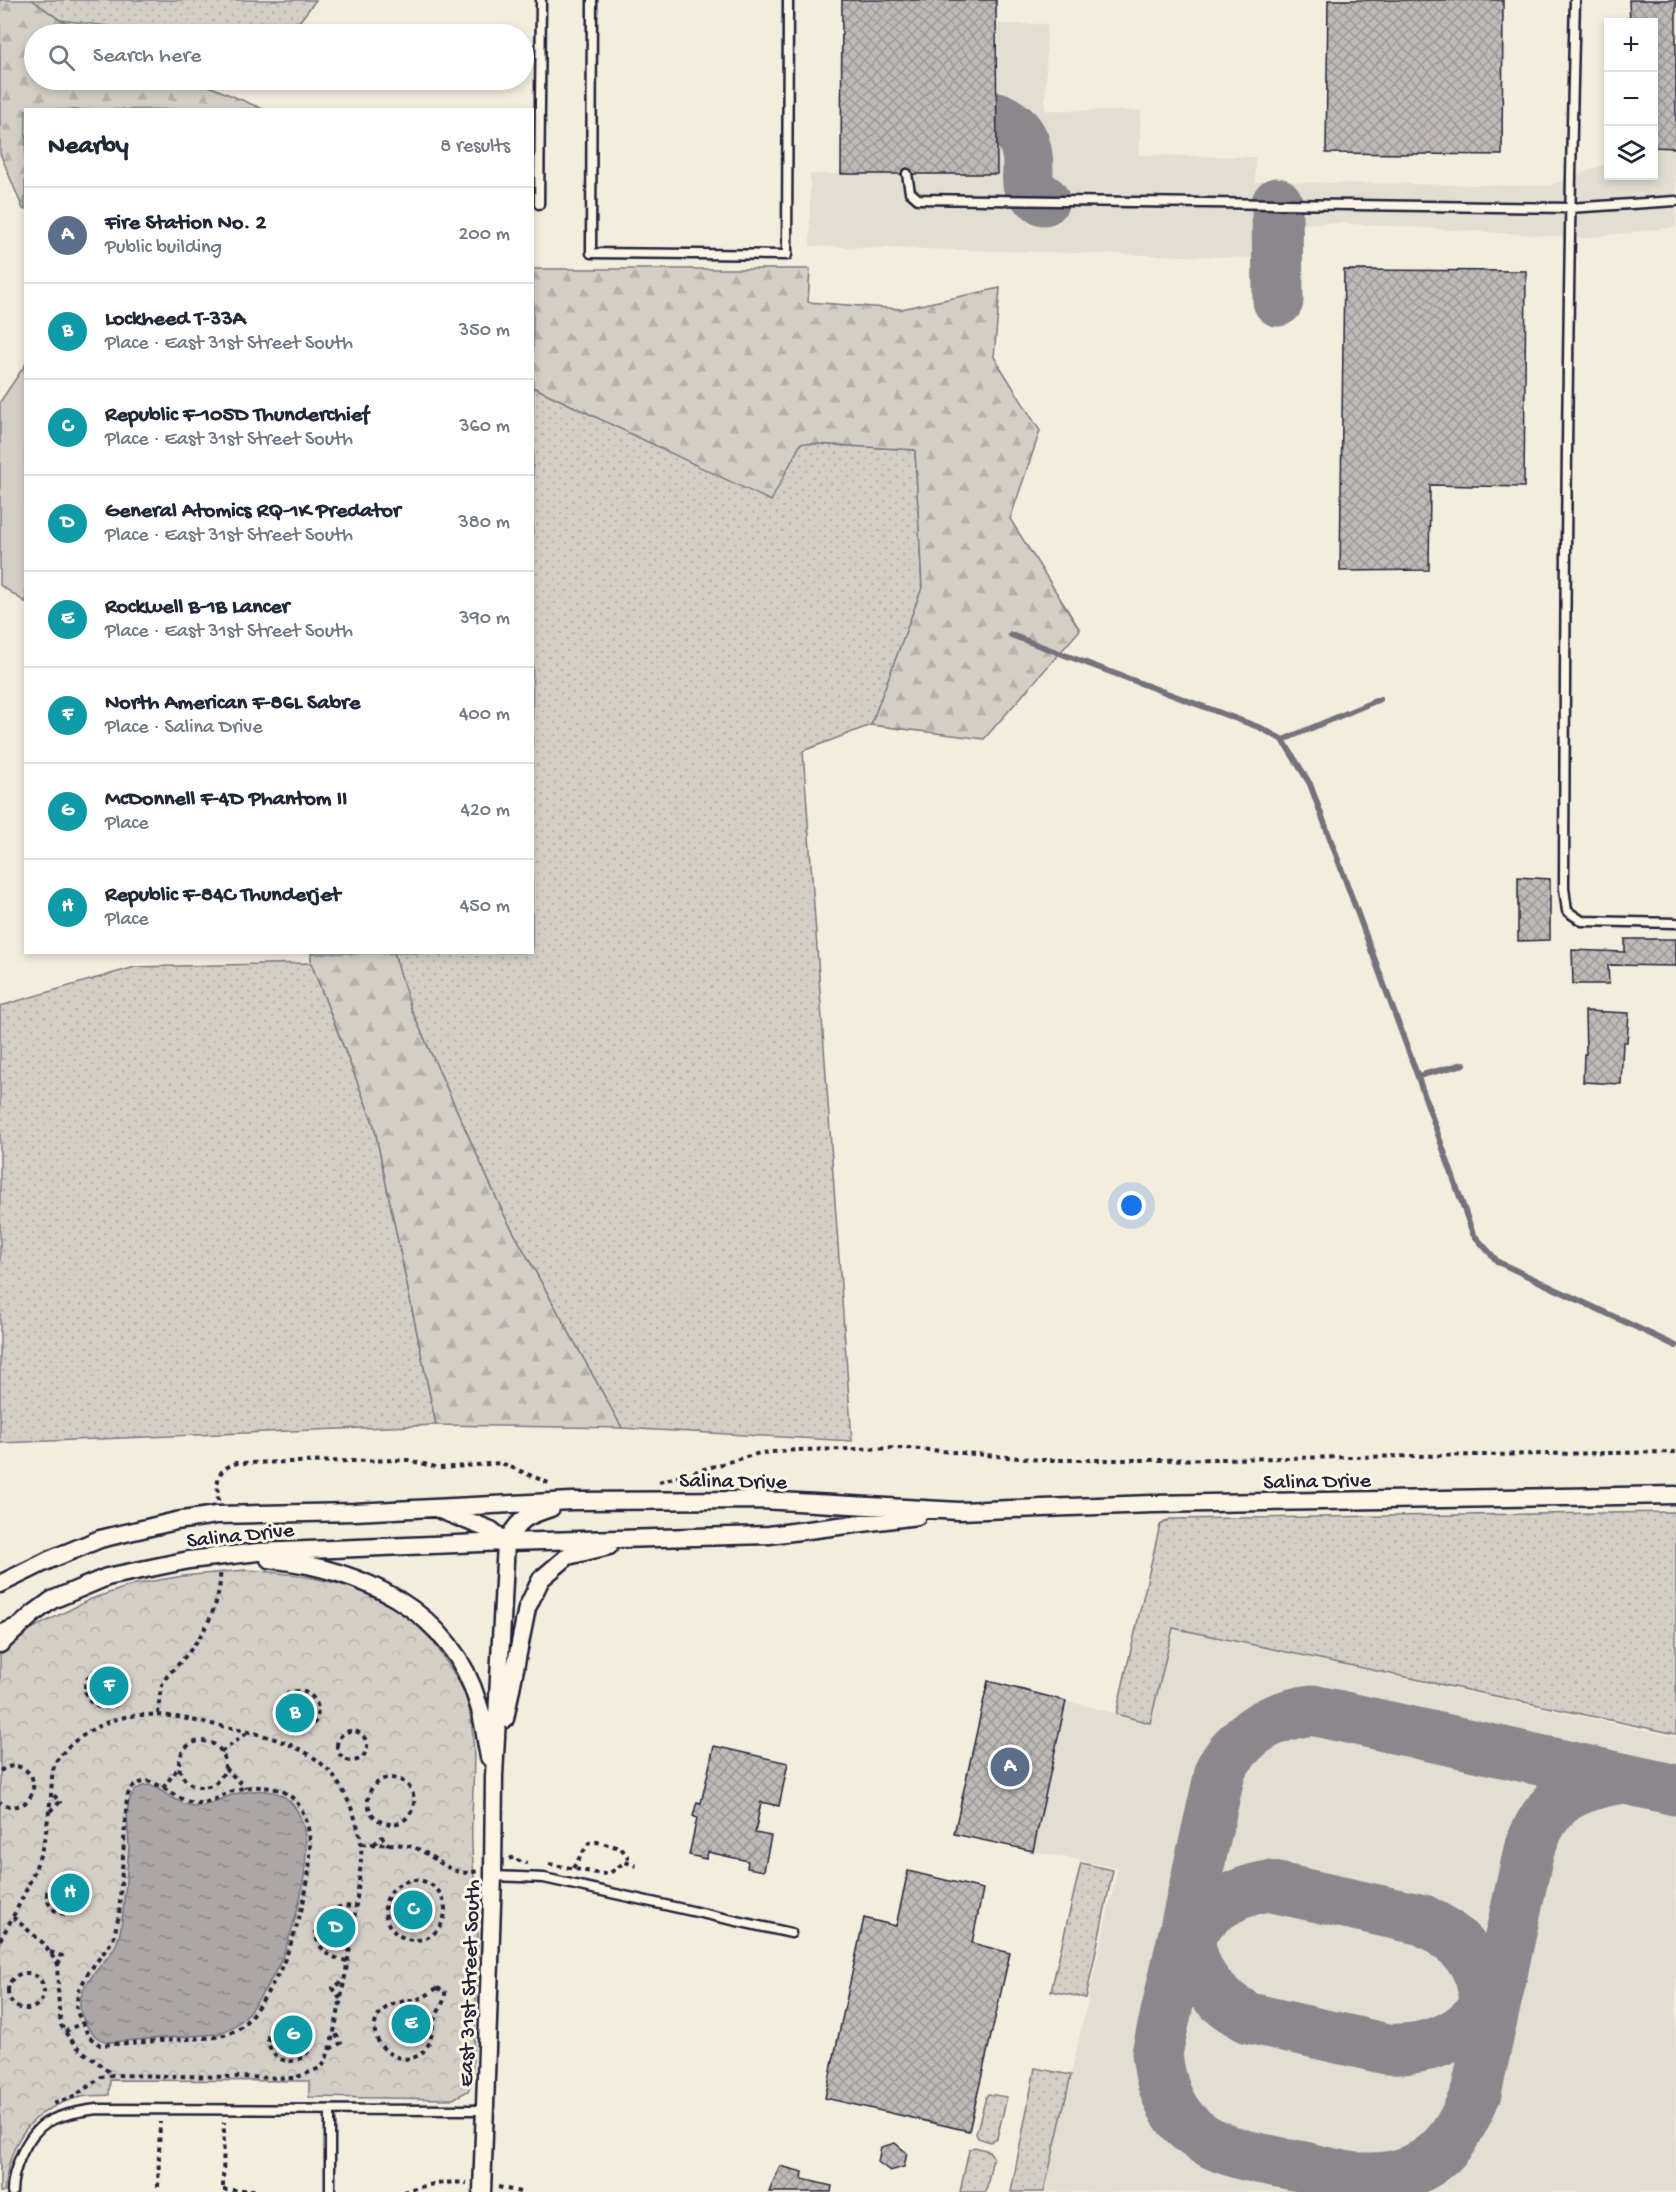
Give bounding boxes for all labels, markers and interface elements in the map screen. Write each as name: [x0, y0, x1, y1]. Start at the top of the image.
map controls: [1604, 18, 1658, 180]
button: +: [1604, 18, 1658, 72]
search box: [24, 24, 534, 90]
icon: search: [45, 41, 78, 74]
text: Search here: [93, 44, 201, 70]
button: −: [1604, 72, 1658, 126]
button: layers: [1604, 126, 1658, 180]
text: Nearby: [48, 132, 129, 163]
text: 8 results: [440, 136, 510, 159]
text: Fire Station No. 2: [105, 211, 266, 237]
text: A: [62, 224, 73, 247]
text: 200 m: [459, 224, 510, 247]
text: Public building: [105, 237, 222, 260]
text: Lockheed T-33A: [105, 307, 246, 333]
text: B: [62, 320, 73, 343]
text: 350 m: [459, 320, 510, 343]
text: Place · East 31st Street South: [105, 333, 353, 356]
text: Republic F-105D Thunderchief: [105, 403, 369, 429]
text: C: [62, 416, 73, 439]
text: 360 m: [459, 416, 510, 439]
text: Place · East 31st Street South: [105, 429, 353, 452]
text: General Atomics RQ-1K Predator: [105, 499, 401, 525]
text: D: [61, 512, 74, 535]
text: 380 m: [458, 512, 510, 535]
text: Place · East 31st Street South: [105, 525, 353, 548]
text: Rockwell B-1B Lancer: [105, 595, 289, 621]
text: E: [61, 608, 74, 631]
text: 390 m: [459, 608, 510, 631]
text: Place · East 31st Street South: [105, 621, 353, 644]
text: North American F-86L Sabre: [105, 691, 360, 717]
text: F: [62, 704, 73, 727]
text: 400 m: [459, 704, 510, 727]
text: Place · Salina Drive: [105, 717, 262, 740]
text: McDonnell F-4D Phantom II: [105, 787, 347, 813]
text: G: [61, 800, 74, 823]
text: 420 m: [460, 800, 510, 823]
text: Place: [105, 813, 149, 836]
text: Republic F-84C Thunderjet: [105, 883, 341, 909]
text: H: [62, 896, 73, 919]
text: 450 m: [460, 896, 510, 919]
text: Place: [105, 909, 149, 932]
your location: [1117, 1191, 1146, 1220]
street label: Salina Drive: [679, 1469, 788, 1497]
street label: Salina Drive: [1263, 1469, 1372, 1497]
street label: Salina Drive: [185, 1518, 296, 1556]
pin: F: [90, 1664, 128, 1708]
pin: B: [276, 1690, 314, 1736]
pin: A: [990, 1744, 1030, 1790]
pin: H: [50, 1870, 90, 1916]
street label: East 31st Street South: [454, 1879, 488, 2087]
pin: C: [394, 1888, 432, 1932]
pin: D: [316, 1906, 356, 1950]
pin: E: [392, 2002, 430, 2046]
pin: G: [274, 2012, 312, 2058]

